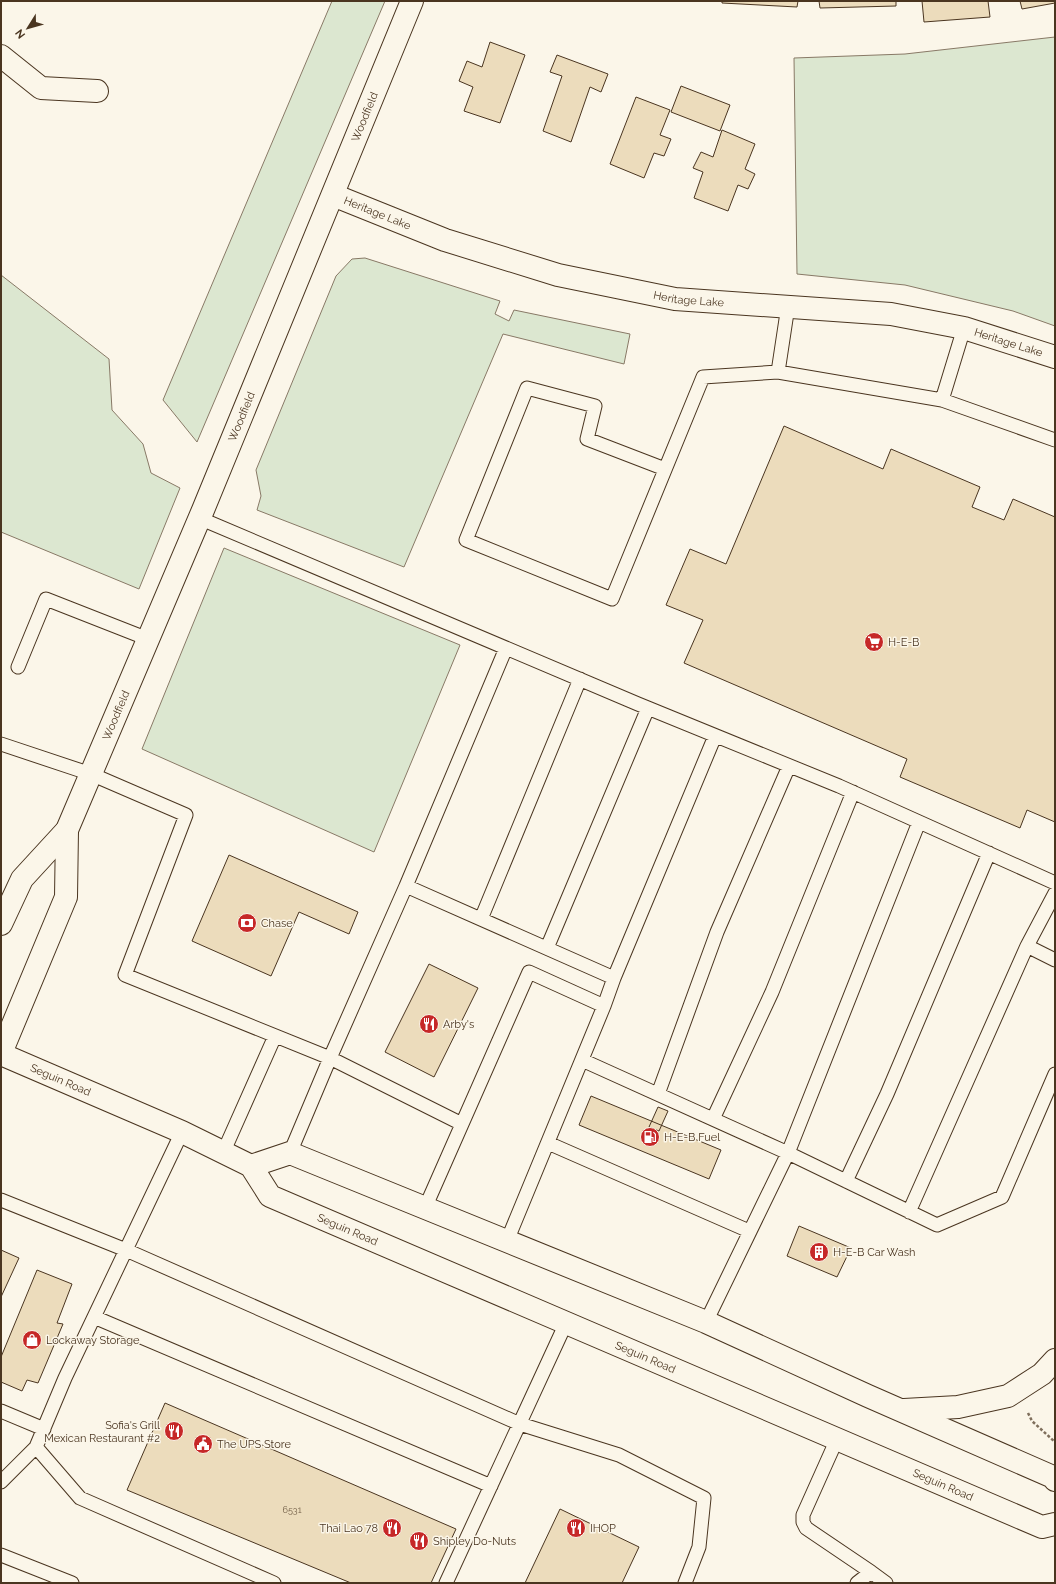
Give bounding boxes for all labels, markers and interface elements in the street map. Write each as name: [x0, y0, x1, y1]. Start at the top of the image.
north arrow: [8, 8, 48, 48]
text: N: [13, 26, 28, 41]
street label: Woodfield: [349, 90, 381, 144]
street label: Heritage Lake: [342, 194, 413, 233]
street label: Heritage Lake: [652, 289, 725, 309]
street label: Heritage Lake: [973, 326, 1045, 360]
street label: Woodfield: [226, 390, 258, 443]
supermarket icon: H-E-B: [863, 631, 885, 653]
place label: H-E-B: [888, 636, 919, 649]
street label: Woodfield: [100, 688, 133, 742]
bank icon: Chase: [236, 912, 258, 934]
place label: Chase: [261, 917, 293, 930]
restaurant icon: Arby's: [418, 1013, 440, 1035]
place label: Arby's: [443, 1018, 474, 1031]
street label: Seguin Road: [28, 1061, 93, 1099]
fuel station icon: H-E-B Fuel: [639, 1126, 661, 1148]
place label: H-E-B Fuel: [664, 1131, 720, 1144]
street label: Seguin Road: [315, 1211, 380, 1249]
building icon: H-E-B Car Wash: [808, 1241, 830, 1263]
place label: H-E-B Car Wash: [833, 1246, 915, 1259]
shop icon: Lockaway Storage: [21, 1329, 43, 1351]
place label: Lockaway Storage: [46, 1334, 140, 1347]
street label: Seguin Road: [613, 1339, 678, 1376]
place label: Sofia's Grill Mexican Restaurant #2: [44, 1419, 160, 1445]
restaurant icon: Sofia's Grill Mexican Restaurant #2: [163, 1420, 185, 1442]
public building icon: The UPS Store: [192, 1433, 214, 1455]
place label: The UPS Store: [217, 1438, 291, 1451]
street label: Seguin Road: [911, 1466, 975, 1504]
house number: 6531: [283, 1505, 302, 1515]
restaurant icon: Thai Lao 78: [381, 1517, 403, 1539]
restaurant icon: IHOP: [565, 1517, 587, 1539]
place label: Thai Lao 78: [320, 1522, 378, 1535]
place label: IHOP: [590, 1522, 616, 1535]
restaurant icon: Shipley Do-Nuts: [408, 1530, 430, 1552]
place label: Shipley Do-Nuts: [433, 1535, 516, 1548]

